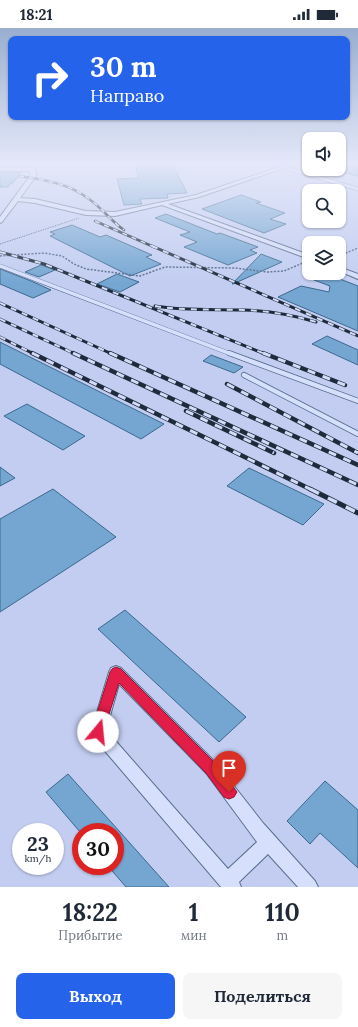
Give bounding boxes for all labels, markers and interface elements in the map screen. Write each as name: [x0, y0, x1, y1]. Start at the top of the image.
text: 18:21: [20, 5, 53, 24]
text: 30 m: [90, 49, 157, 85]
icon: right: [24, 52, 76, 104]
text: Направо: [90, 84, 164, 107]
map controls: [302, 132, 346, 280]
button: sound: [302, 132, 346, 176]
button: search: [302, 184, 346, 228]
button: layers: [302, 236, 346, 280]
position arrow: [77, 711, 119, 753]
pin: [212, 751, 246, 792]
icon: arrive: [218, 757, 240, 779]
speed limit sign: 30: [72, 823, 124, 875]
text: 23: [27, 831, 49, 856]
text: km/h: [24, 852, 52, 865]
text: 18:22: [63, 897, 118, 928]
text: 1: [189, 897, 199, 928]
text: 110: [265, 897, 300, 928]
text: Прибытие: [58, 927, 122, 944]
text: мин: [181, 927, 207, 944]
text: m: [276, 927, 288, 944]
button: Выход: [16, 973, 175, 1019]
button: Поделиться: [183, 973, 342, 1019]

